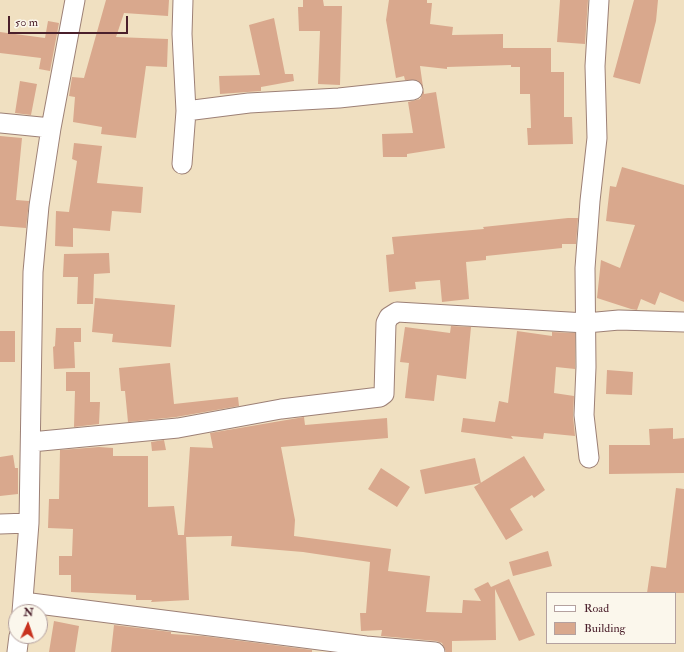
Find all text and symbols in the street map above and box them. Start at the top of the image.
scale bar [10,8,130,34]
text: 50 m [15,15,38,30]
legend [546,592,676,644]
text: Road [584,601,609,616]
north arrow [8,604,48,644]
text: N [23,606,34,619]
text: Building [584,621,625,636]

